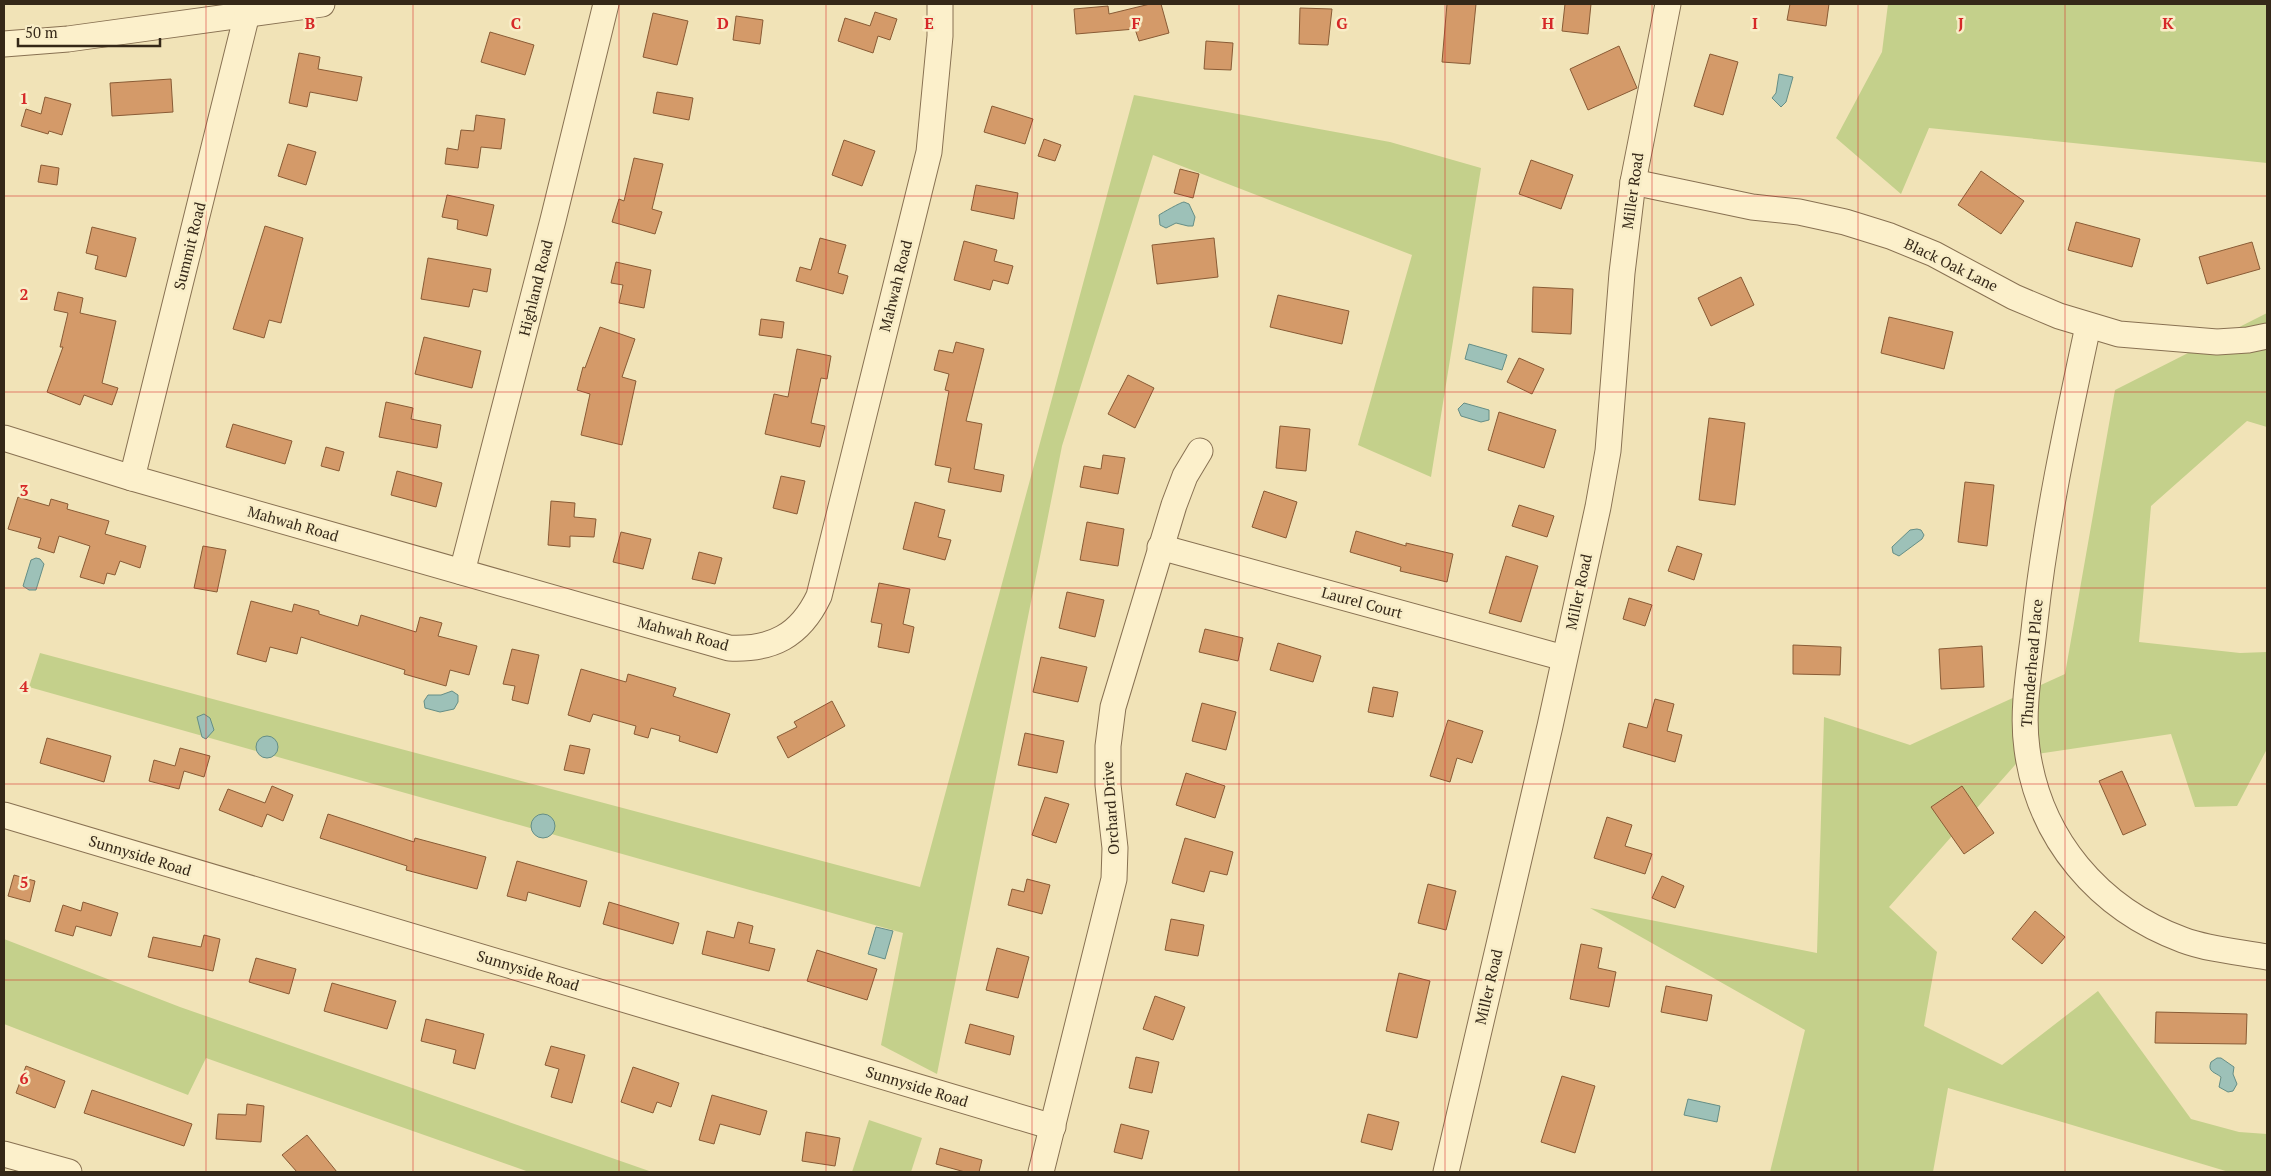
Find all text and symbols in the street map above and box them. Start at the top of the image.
text: B [305,12,315,34]
text: C [511,12,521,34]
text: D [717,12,729,34]
text: E [924,12,934,34]
text: F [1131,12,1141,34]
text: G [1336,12,1348,34]
text: H [1542,12,1554,34]
text: I [1752,12,1758,34]
text: J [1958,12,1964,34]
text: K [2162,12,2174,34]
scale bar [18,15,160,47]
text: 50 m [25,22,58,42]
text: 1 [19,87,29,109]
street label: Miller Road [1617,151,1647,230]
street label: Summit Road [168,200,210,292]
street label: Black Oak Lane [1901,233,2002,295]
street label: Highland Road [513,238,557,338]
street label: Mahwah Road [874,238,916,334]
text: 2 [19,283,29,305]
text: 3 [19,479,29,501]
street label: Mahwah Road [245,500,341,546]
street label: Miller Road [1560,552,1596,632]
street label: Laurel Court [1319,582,1406,623]
street label: Thunderhead Place [2015,598,2047,728]
street label: Mahwah Road [635,611,731,655]
text: 4 [19,675,29,697]
street label: Orchard Drive [1097,761,1123,856]
street label: Sunnyside Road [87,830,194,880]
text: 5 [19,871,29,893]
street label: Sunnyside Road [475,945,582,995]
street label: Miller Road [1470,947,1506,1027]
street label: Sunnyside Road [864,1061,971,1111]
text: 6 [19,1067,29,1089]

